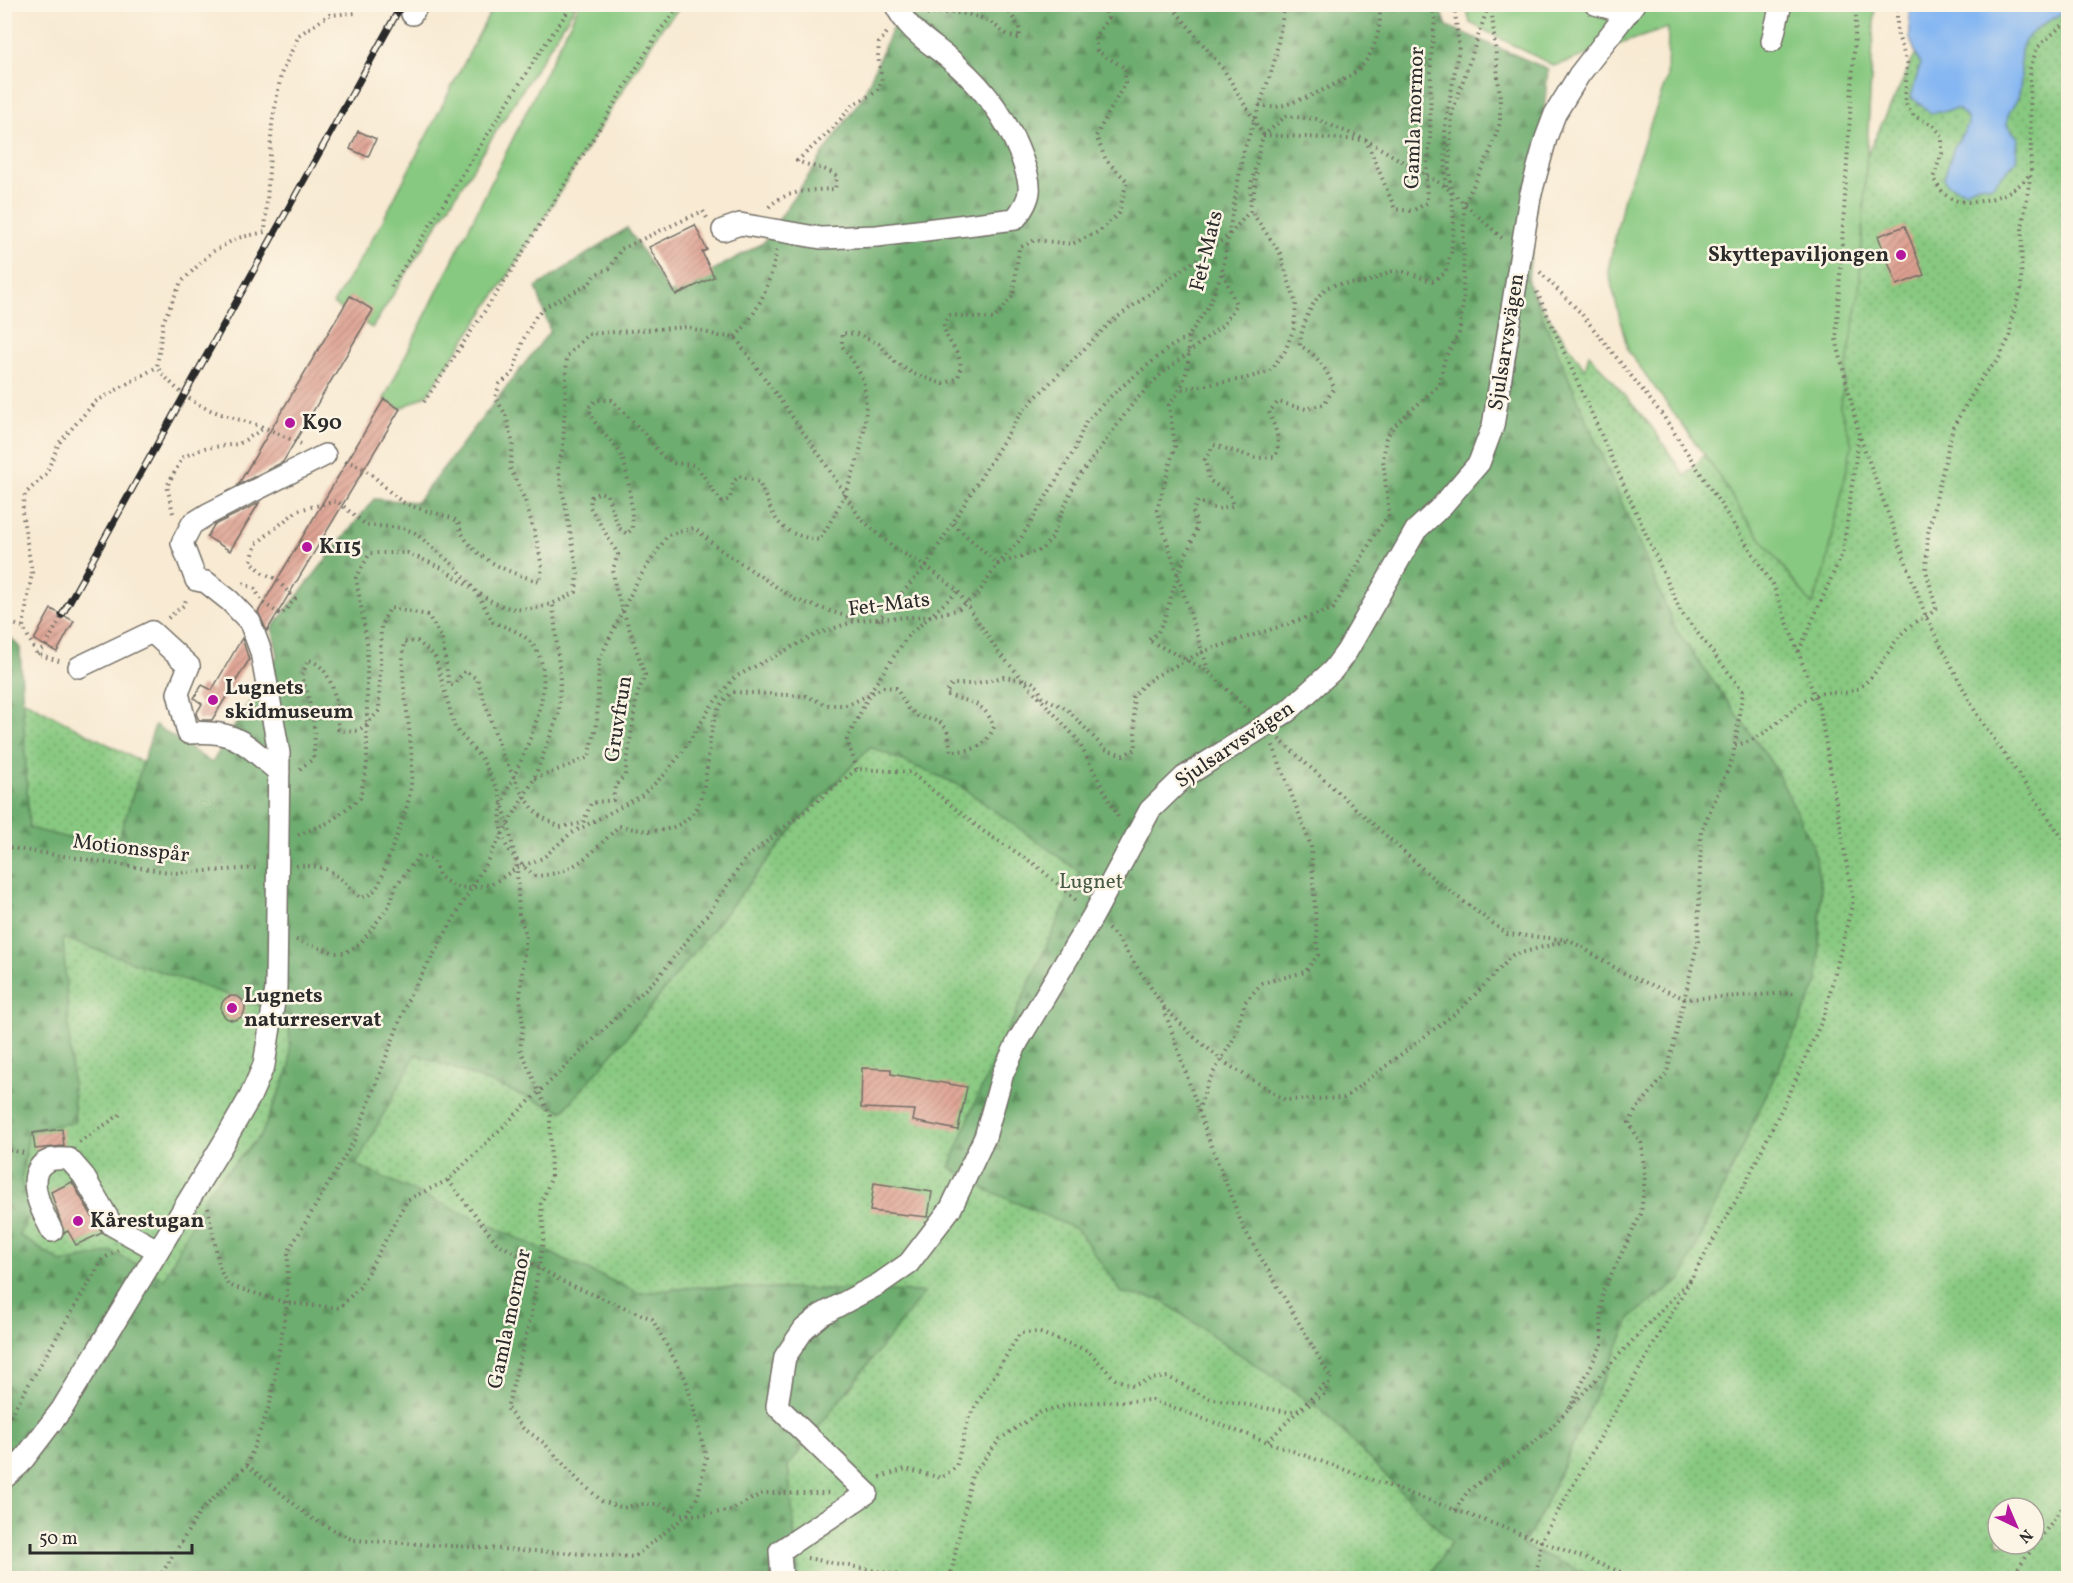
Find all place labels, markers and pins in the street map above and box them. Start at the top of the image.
place label: Skyttepaviljongen [1708,241,1889,270]
marker: Skyttepaviljongen [1894,248,1908,262]
place label: K90 [302,409,342,438]
marker: K90 [283,416,297,430]
place label: K115 [319,533,361,562]
marker: K115 [300,540,314,554]
place label: Lugnets skidmuseum [225,674,354,727]
marker: Lugnets skidmuseum [206,693,220,707]
place label: Lugnets naturreservat [244,982,382,1035]
marker: Lugnets naturreservat [225,1001,239,1015]
place label: Kårestugan [90,1207,205,1236]
marker: Kårestugan [71,1214,85,1228]

